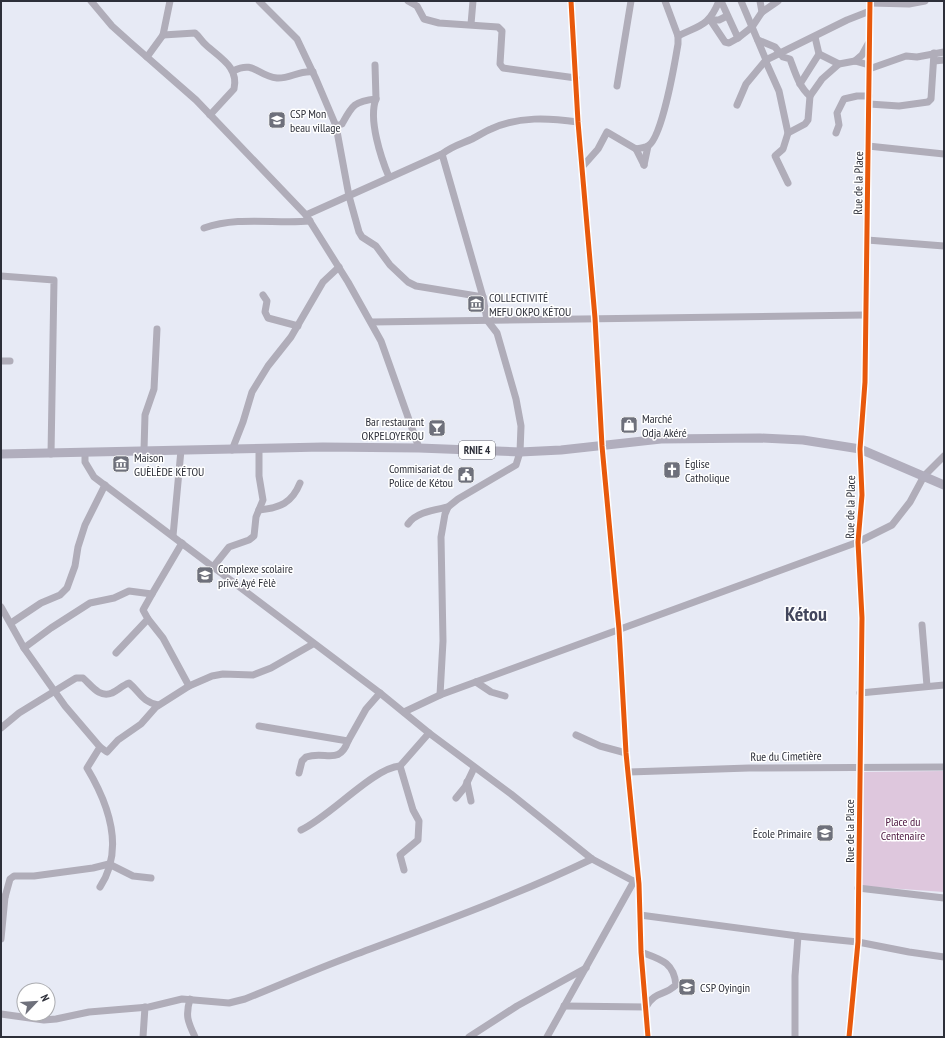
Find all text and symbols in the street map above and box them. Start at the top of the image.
place label: CSP Mon beau village [290,106,340,135]
school or university icon: CSP Mon beau village [267,110,287,130]
street label: Rue de la Place [850,151,866,215]
place label: COLLECTIVITÉ MEFU OKPO KÉTOU [489,290,571,319]
museum icon: COLLECTIVITÉ MEFU OKPO KÉTOU [466,294,486,314]
place label: Marché Odja Akéré [642,411,687,440]
place label: Bar restaurant OKPELOYEROU [362,414,425,443]
shop icon: Marché Odja Akéré [619,415,639,435]
bar icon: Bar restaurant OKPELOYEROU [427,418,447,438]
road number: RNIE 4 [459,441,495,459]
place label: Maison GUÈLÈDE KÉTOU [134,450,204,479]
museum icon: Maison GUÈLÈDE KÉTOU [111,454,131,474]
place label: Église Catholique [685,456,730,485]
church icon: Église Catholique [662,460,682,480]
place label: Commisariat de Police de Kétou [389,461,453,490]
public building icon: Commisariat de Police de Kétou [456,465,476,485]
street label: Rue de la Place [842,475,858,539]
place label: Complexe scolaire privé Ayé Fèlè [218,561,293,590]
school or university icon: Complexe scolaire privé Ayé Fèlè [195,565,215,585]
district label: Kétou [785,601,827,627]
street label: Rue du Cimetière [750,748,822,764]
street label: Rue de la Place [842,799,857,863]
park label: Place du Centenaire [881,814,925,843]
school or university icon: École Primaire [815,823,835,843]
place label: École Primaire [753,826,812,841]
school or university icon: CSP Oyingin [677,977,697,997]
place label: CSP Oyingin [700,980,750,995]
north arrow [16,982,56,1022]
text: N [37,992,53,1003]

